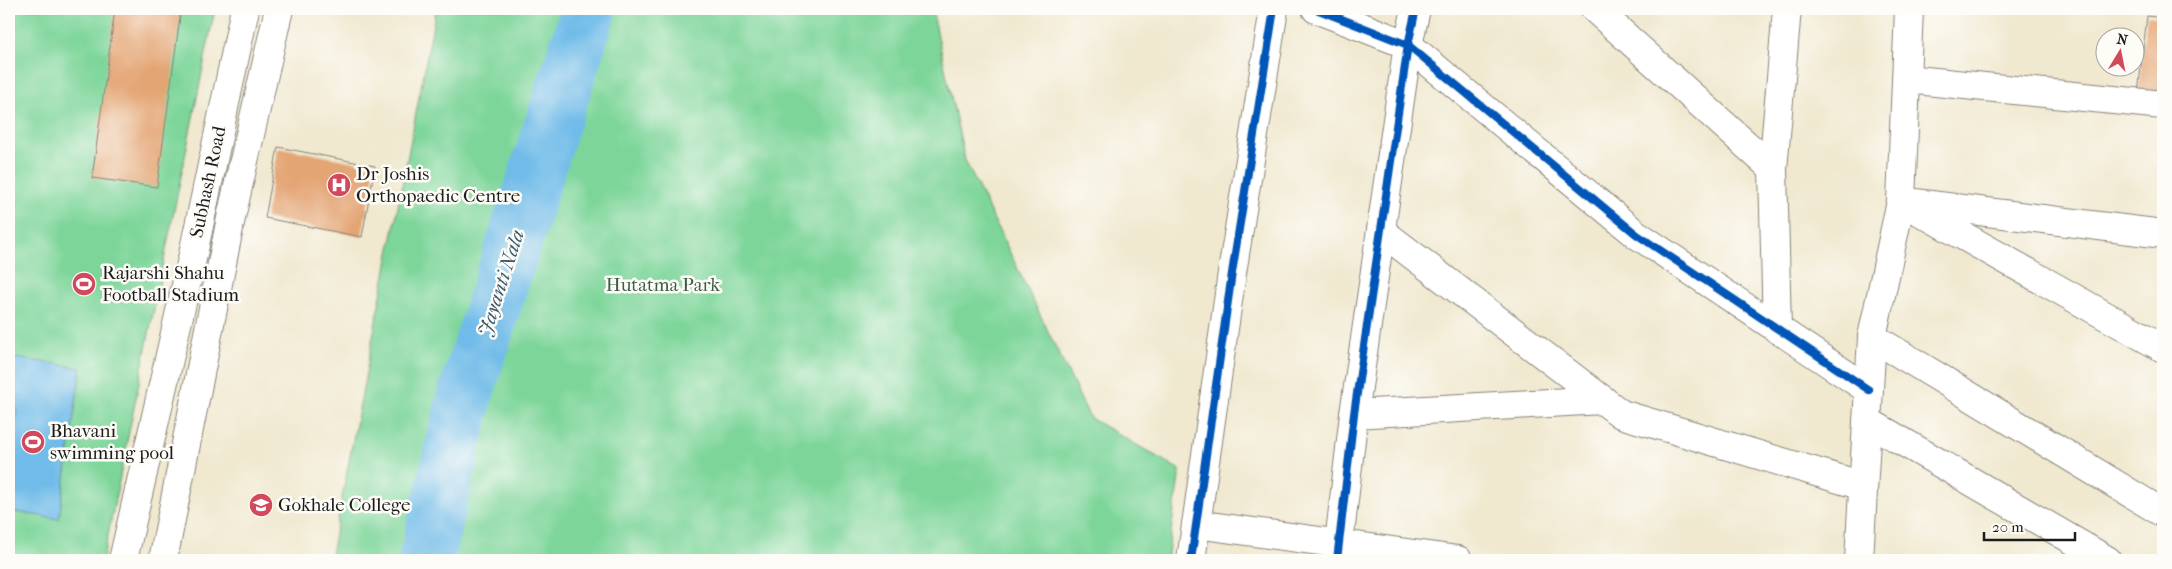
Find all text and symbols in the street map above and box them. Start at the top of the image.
north arrow [2094,28,2144,78]
text: N [2115,30,2129,49]
street label: Subhash Road [185,124,231,240]
place label: Dr Joshis Orthopaedic Centre [356,163,520,207]
hospital icon: Dr Joshis Orthopaedic Centre [326,172,352,198]
water label: Jayanti Nala [473,227,529,339]
place label: Rajarshi Shahu Football Stadium [102,262,239,306]
sports icon: Rajarshi Shahu Football Stadium [71,271,97,297]
park label: Hutatma Park [606,274,720,296]
place label: Bhavani swimming pool [50,420,174,464]
sports icon: Bhavani swimming pool [20,429,46,455]
school or university icon: Gokhale College [248,492,274,518]
place label: Gokhale College [278,494,410,516]
scale bar [1984,509,2076,541]
text: 20 m [1992,518,2024,536]

